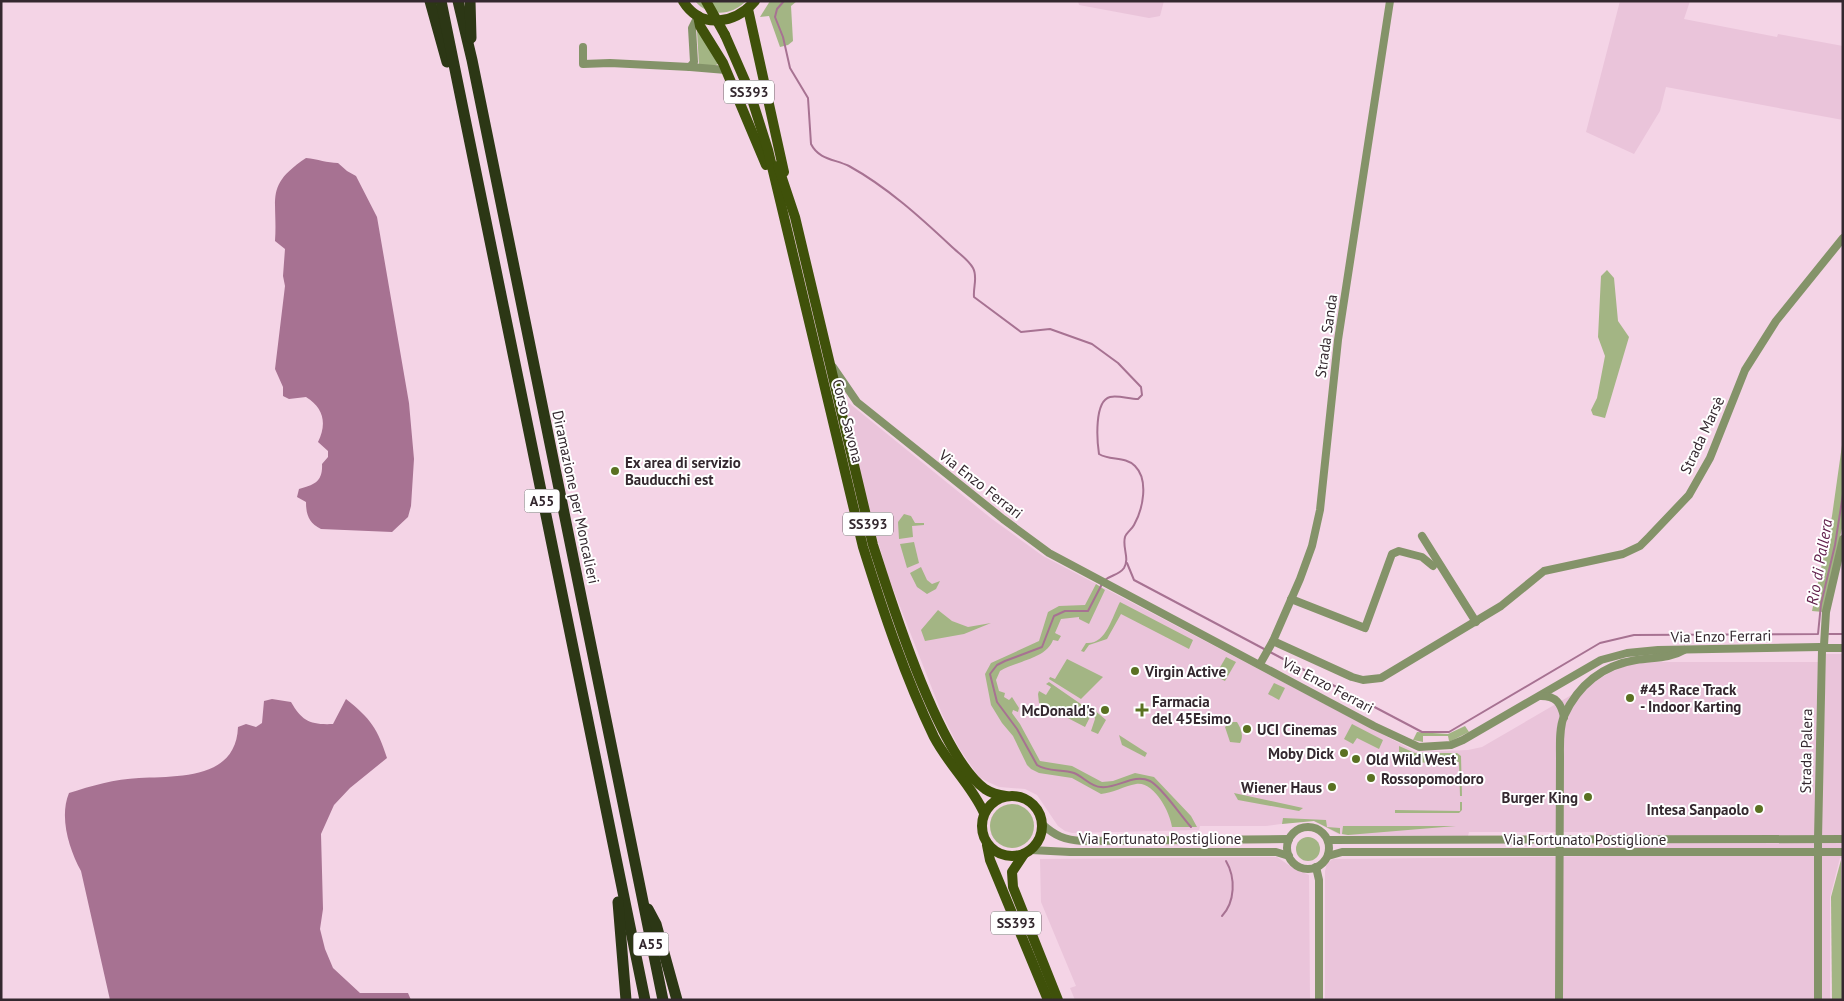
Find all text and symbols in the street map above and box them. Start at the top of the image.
road number: SS393 [724,80,774,104]
street label: Strada Sanda [1311,293,1341,379]
street label: Corso Savona [828,377,868,465]
street label: Strada Marsè [1676,393,1728,477]
street label: Diramazione per Moncalieri [548,409,604,585]
street label: Via Enzo Ferrari [935,445,1027,523]
place label: Ex area di servizio Bauducchi est [625,453,741,489]
marker: Ex area di servizio Bauducchi est [609,465,621,477]
road number: A55 [524,490,560,512]
road number: SS393 [843,512,893,536]
water label: Rio di Pallera [1802,517,1836,607]
street label: Via Enzo Ferrari [1669,626,1772,646]
street label: Via Enzo Ferrari [1278,652,1377,717]
place label: Virgin Active [1144,662,1226,681]
marker: Virgin Active [1129,665,1141,677]
place label: #45 Race Track - Indoor Karting [1640,680,1741,716]
place label: Farmacia del 45Esimo [1152,692,1231,728]
marker: #45 Race Track - Indoor Karting [1624,692,1636,704]
place label: McDonald's [1022,701,1095,720]
marker: McDonald's [1099,704,1111,716]
marker: Farmacia del 45Esimo [1136,704,1148,716]
street label: Strada Palera [1796,708,1816,794]
place label: UCI Cinemas [1257,720,1337,739]
marker: UCI Cinemas [1241,723,1253,735]
place label: Moby Dick [1268,744,1335,763]
marker: Moby Dick [1338,747,1350,759]
place label: Old Wild West [1366,750,1457,769]
marker: Old Wild West [1350,753,1362,765]
place label: Rossopomodoro [1381,769,1484,788]
marker: Rossopomodoro [1365,772,1377,784]
place label: Wiener Haus [1241,778,1322,797]
marker: Wiener Haus [1326,781,1338,793]
place label: Burger King [1502,788,1578,807]
marker: Burger King [1582,791,1594,803]
place label: Intesa Sanpaolo [1647,800,1749,819]
marker: Intesa Sanpaolo [1753,803,1765,815]
street label: Via Fortunato Postiglione [1078,829,1241,848]
street label: Via Fortunato Postiglione [1503,830,1666,849]
road number: SS393 [991,911,1041,934]
road number: A55 [634,932,668,956]

